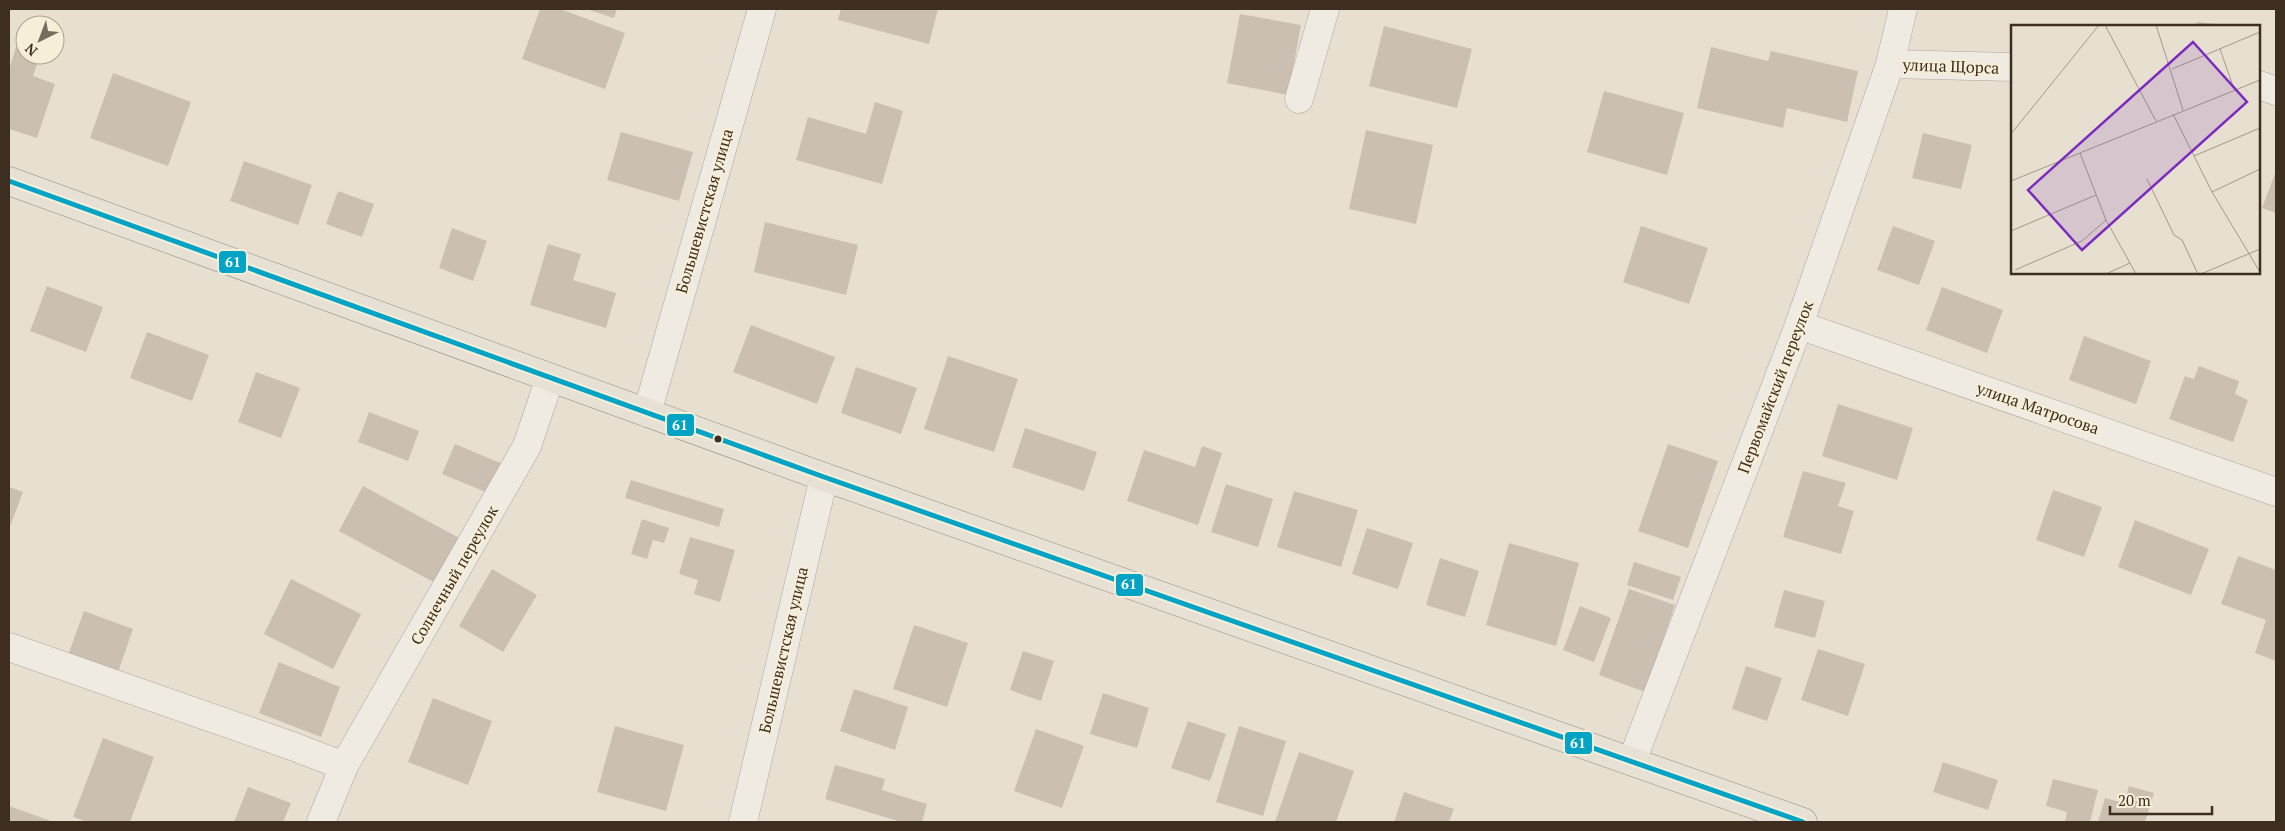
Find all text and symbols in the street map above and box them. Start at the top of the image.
north arrow [15,15,65,65]
inset map [2011,25,2260,274]
text: N [20,39,41,61]
street label: улица Щорса [1901,53,2000,79]
street label: Большевистская улица [670,126,738,296]
line badge: 61 [218,250,247,274]
text: 61 [225,252,241,271]
street label: Первомайский переулок [1732,297,1818,477]
street label: улица Матросова [1973,376,2102,439]
line badge: 61 [666,413,695,437]
text: 61 [672,415,688,434]
unlabelled marker [713,434,723,444]
street label: Солнечный переулок [405,501,503,649]
street label: Большевистская улица [753,565,813,735]
line badge: 61 [1115,573,1144,597]
text: 61 [1121,574,1137,593]
line badge: 61 [1564,731,1593,755]
text: 61 [1570,733,1586,752]
scale bar [2110,784,2212,816]
text: 20 m [2118,790,2151,810]

